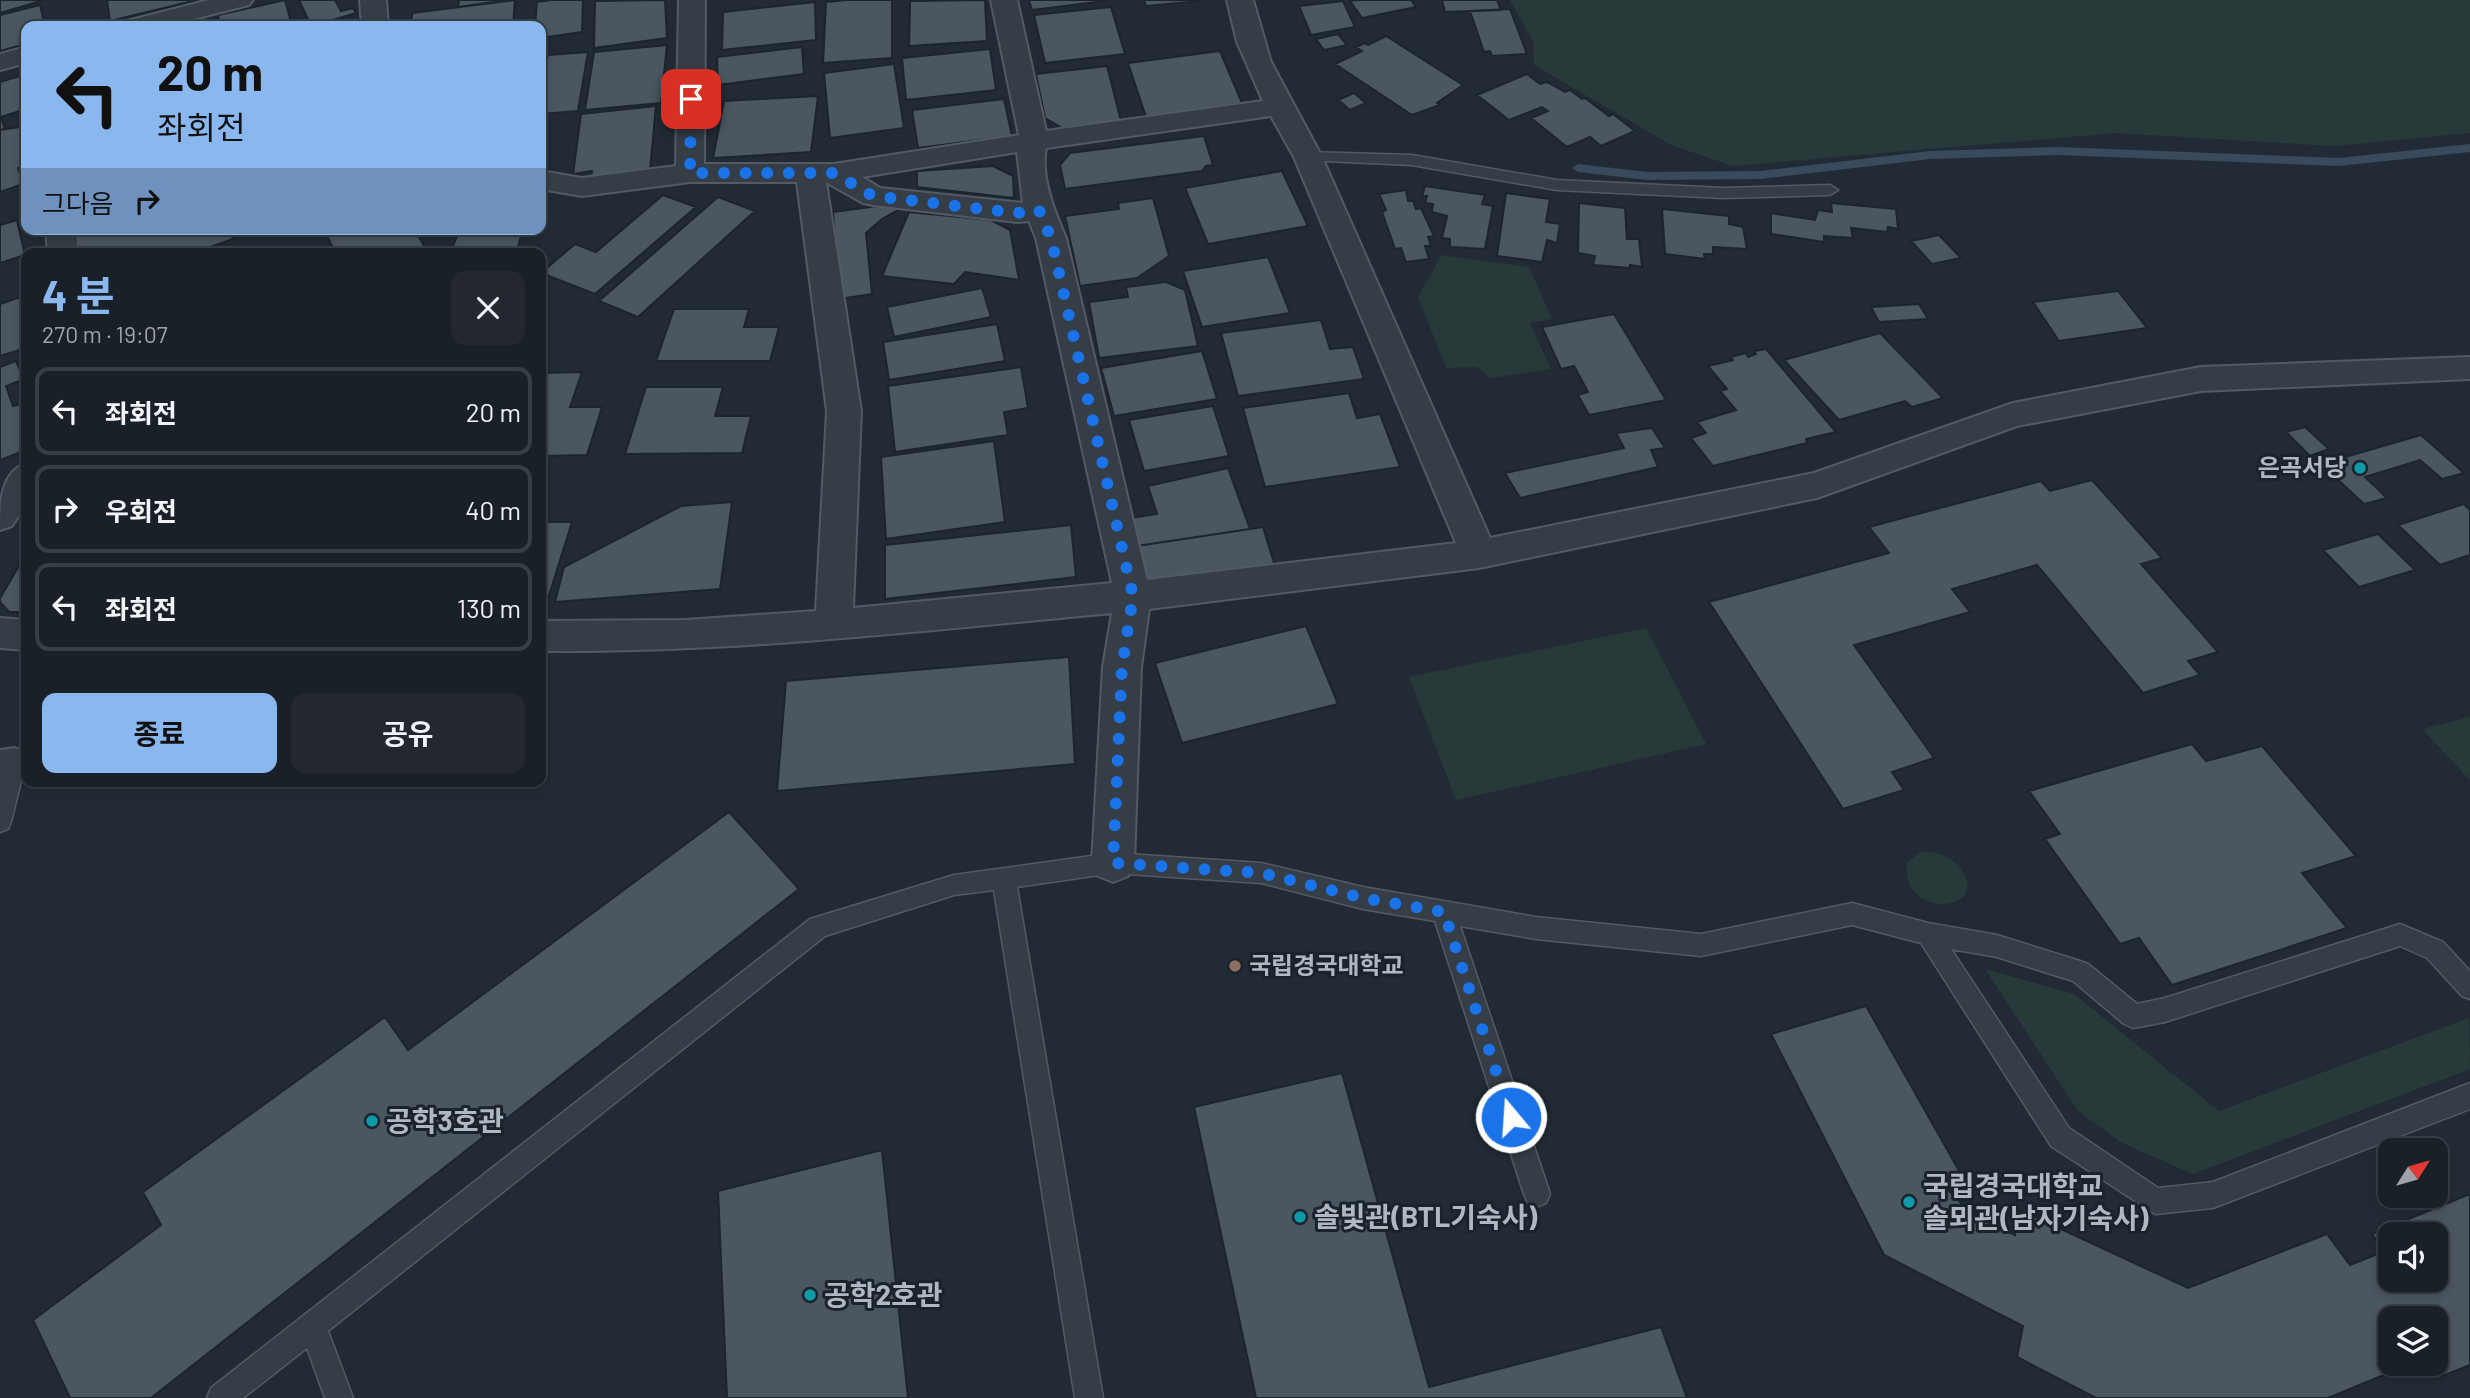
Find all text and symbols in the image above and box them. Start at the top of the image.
text: 20 m [157,42,263,101]
icon: left [42,49,133,140]
pin [661,69,721,129]
icon: arrive [672,80,710,118]
text: 좌회전 [157,107,245,145]
icon: right [128,182,166,220]
text: 그다음 [42,187,114,218]
text: 4 분 [42,269,114,319]
button: close [451,271,525,345]
text: 270 m · 19:07 [42,320,168,348]
icon: left [46,392,84,430]
text: 20 m [466,396,521,427]
text: 좌회전 [105,397,177,428]
place label: 은곡서당 [2258,452,2346,481]
marker: 은곡서당 [2352,460,2368,476]
icon: right [46,490,84,528]
text: 40 m [465,494,521,525]
text: 우회전 [105,495,177,526]
icon: left [46,588,84,626]
text: 130 m [457,592,521,623]
text: 좌회전 [105,593,177,624]
button: 종료 [42,693,277,773]
button: 공유 [291,693,525,773]
place label: 국립경국대학교 [1249,950,1404,979]
marker: 국립경국대학교 [1227,958,1243,974]
position arrow [1474,1080,1548,1154]
place label: 공학3호관 [386,1103,504,1137]
marker: 공학3호관 [364,1113,380,1129]
north arrow [2378,1138,2448,1208]
map controls [2378,1138,2448,1376]
place label: 국립경국대학교 솔뫼관(남자기숙사) [1923,1168,2149,1234]
marker: 국립경국대학교 솔뫼관(남자기숙사) [1901,1194,1917,1210]
place label: 솔빛관(BTL기숙사) [1314,1199,1537,1233]
marker: 솔빛관(BTL기숙사) [1292,1209,1308,1225]
button: sound [2378,1222,2448,1292]
place label: 공학2호관 [824,1277,943,1311]
marker: 공학2호관 [802,1287,818,1303]
button: layers [2378,1306,2448,1376]

